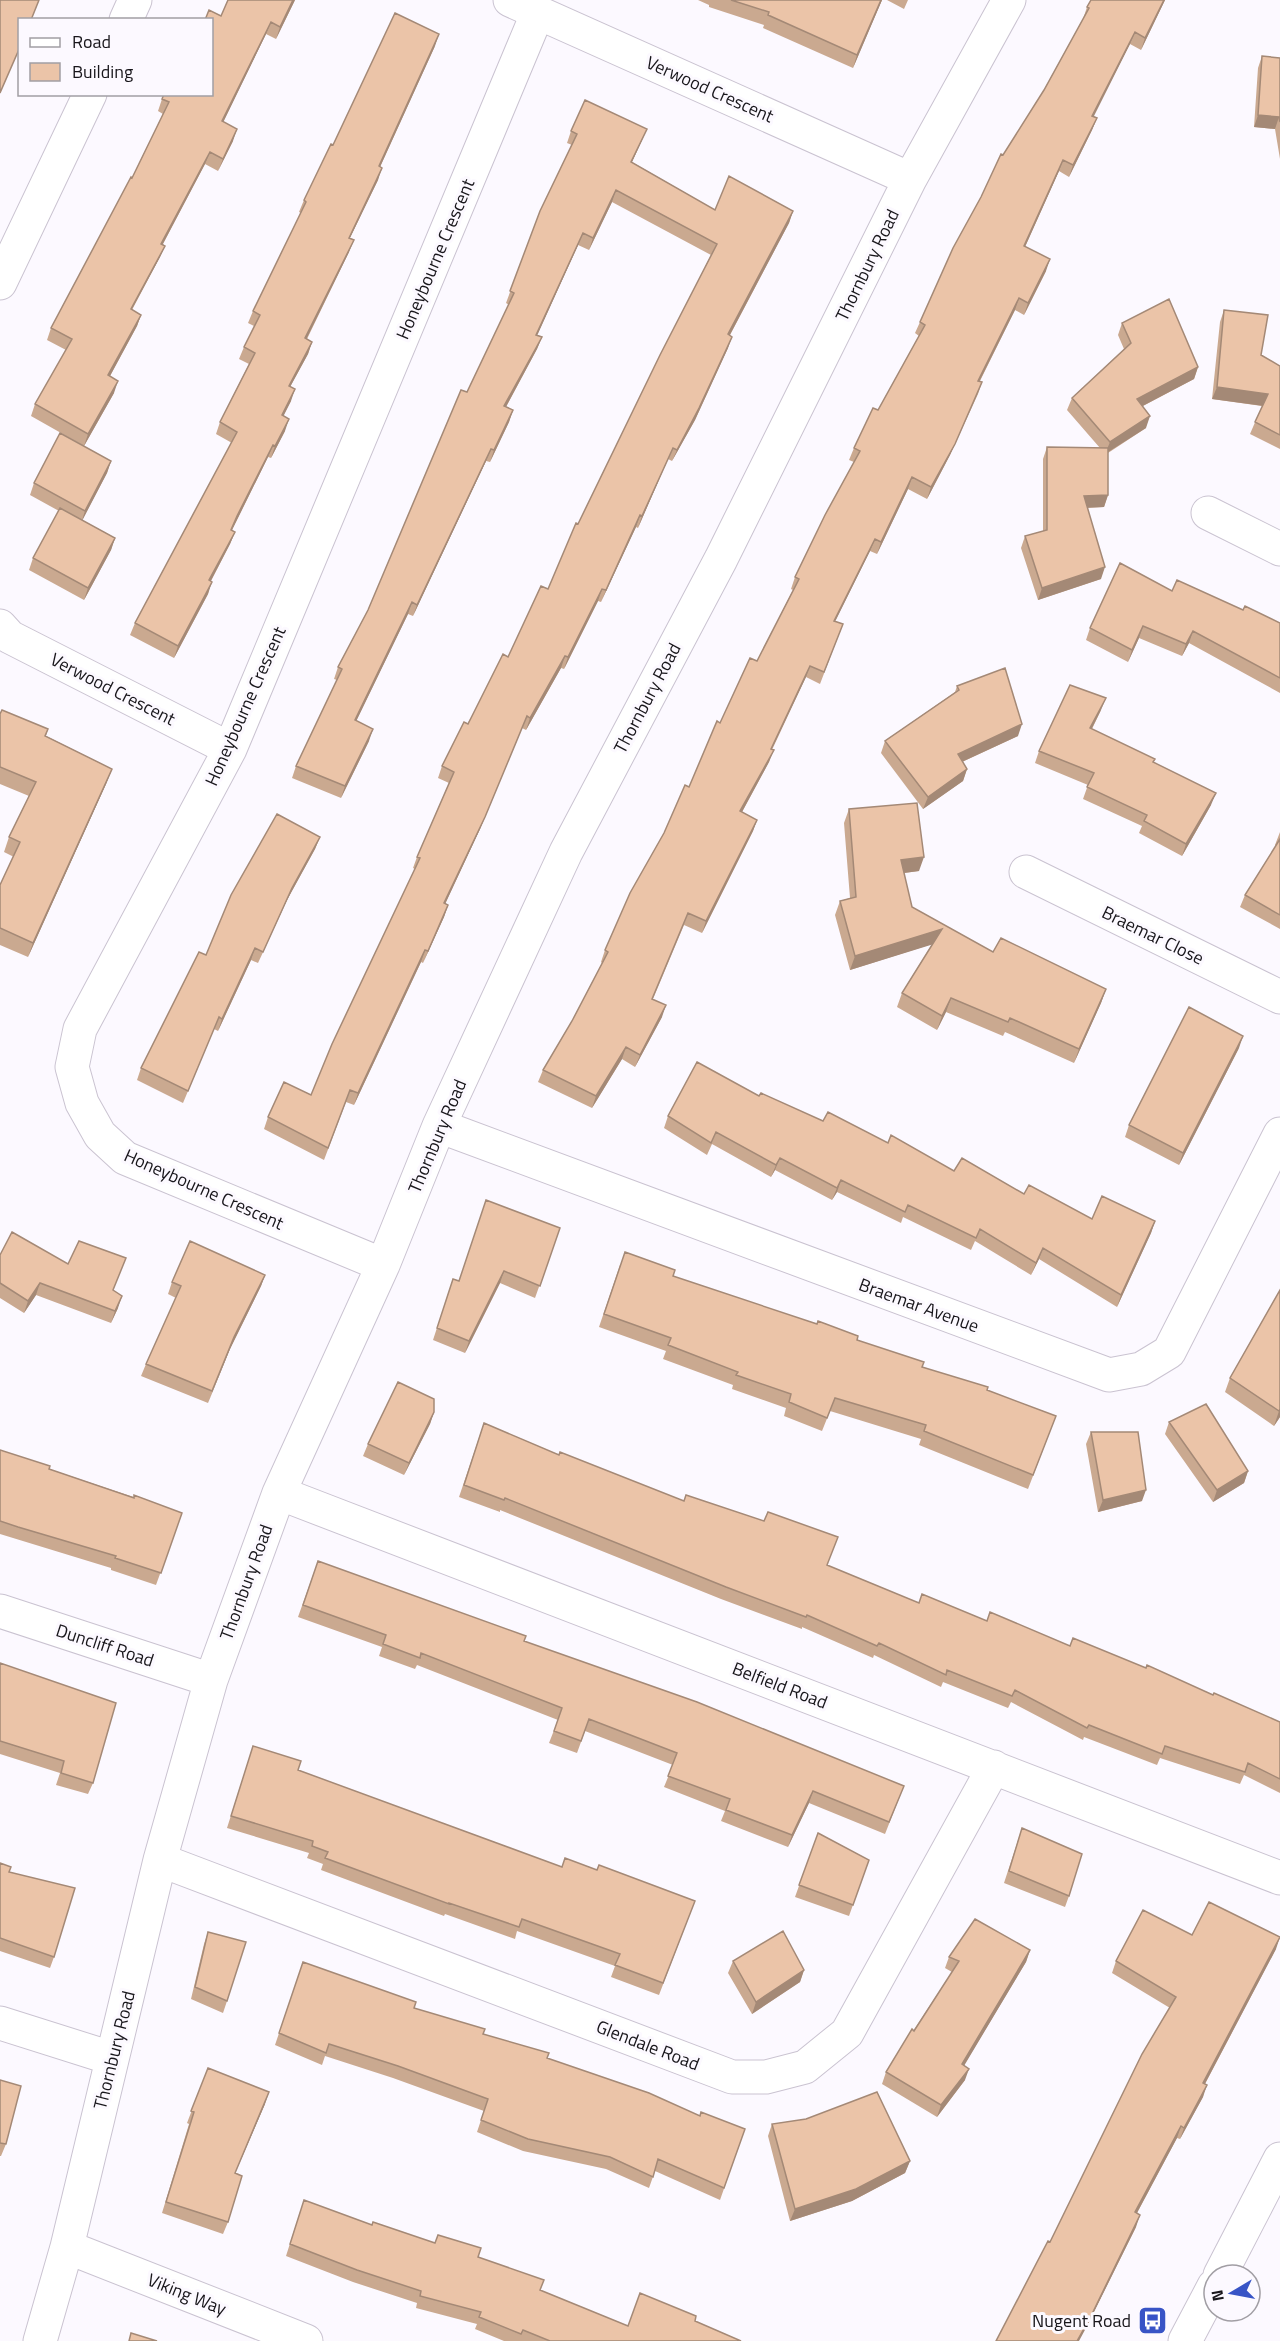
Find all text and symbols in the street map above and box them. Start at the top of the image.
legend [18,18,213,96]
text: Road [72,28,111,55]
street label: Verwood Crescent [642,49,779,130]
text: Building [72,58,133,85]
street label: Honeybourne Crescent [389,174,481,344]
street label: Thornbury Road [828,205,906,325]
street label: Honeybourne Crescent [198,621,293,790]
street label: Thornbury Road [607,638,687,758]
street label: Verwood Crescent [46,646,181,733]
street label: Braemar Close [1097,899,1209,971]
street label: Thornbury Road [401,1075,473,1197]
street label: Honeybourne Crescent [120,1142,289,1237]
street label: Braemar Avenue [855,1271,983,1339]
street label: Thornbury Road [213,1520,279,1644]
street label: Duncliff Road [52,1616,158,1674]
street label: Belfield Road [729,1654,831,1716]
street label: Thornbury Road [86,1988,142,2112]
street label: Glendale Road [592,2013,704,2077]
north arrow [1202,2263,1262,2323]
street label: Viking Way [143,2266,231,2322]
text: N [1204,2288,1230,2303]
bus stop icon: Nugent Road [1136,2304,1168,2336]
place label: Nugent Road [1032,2307,1131,2334]

